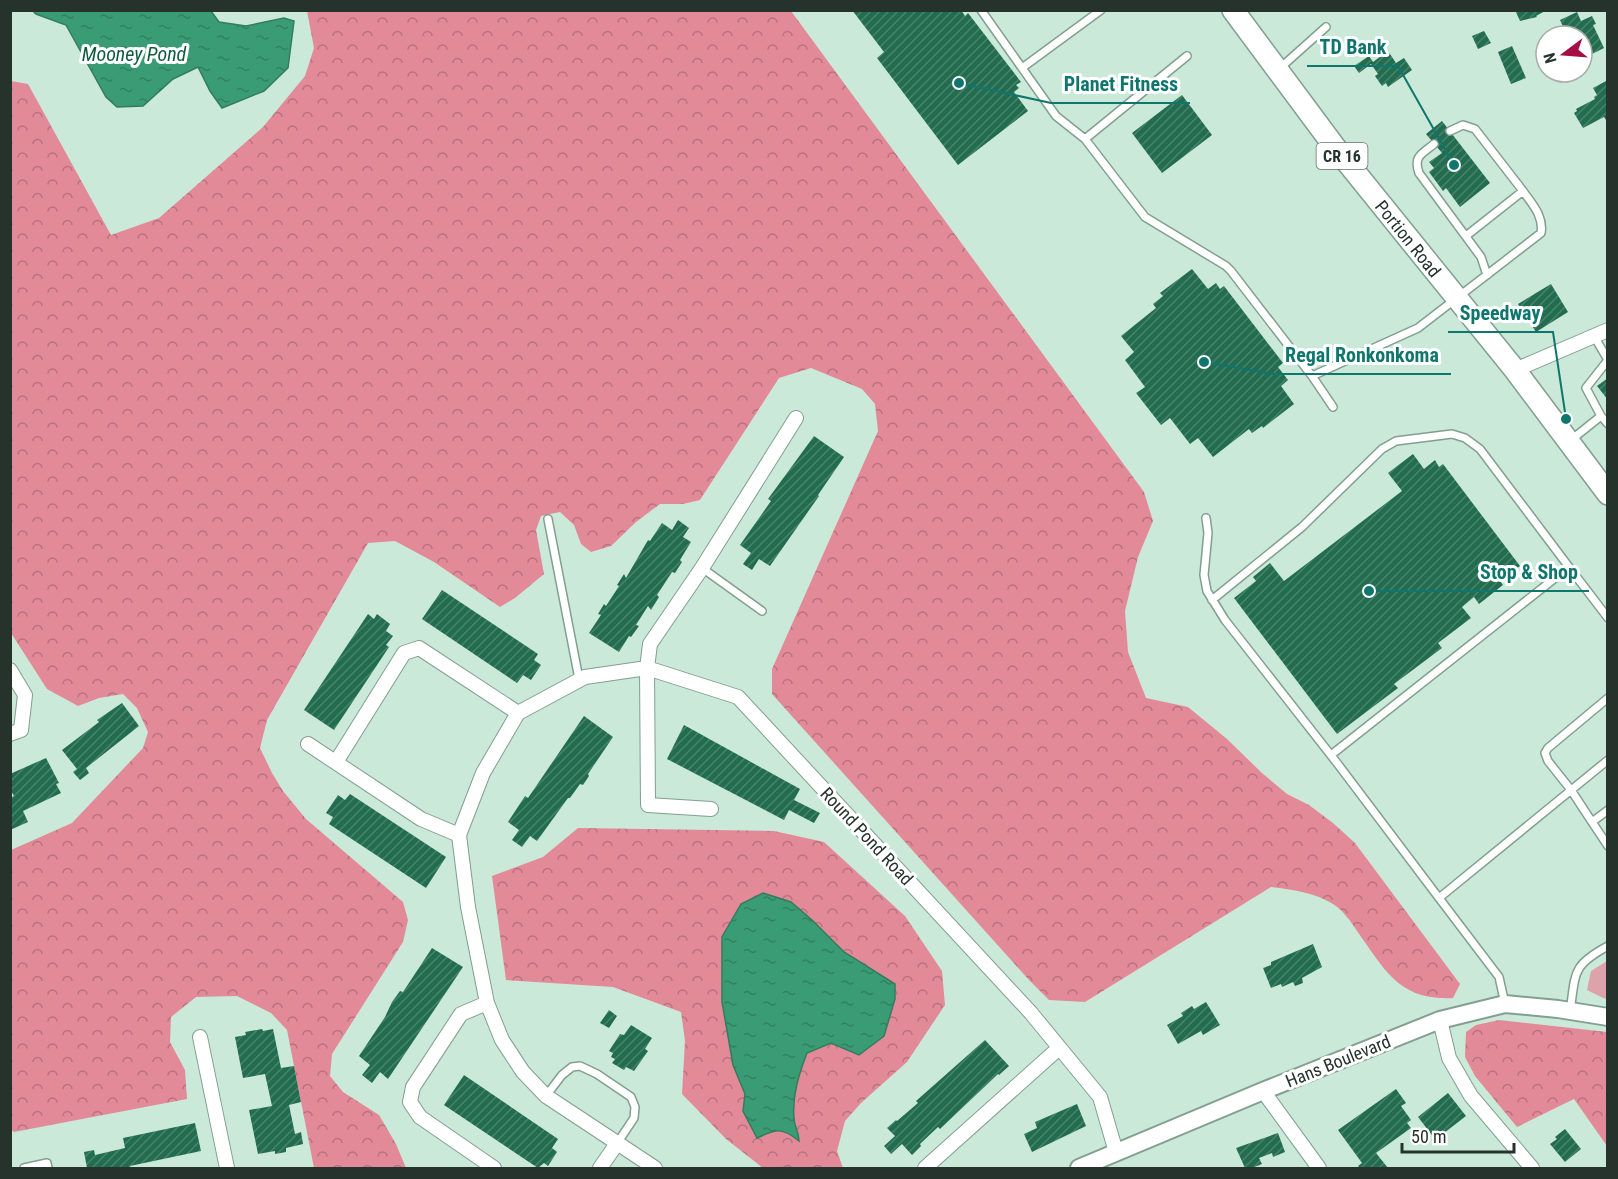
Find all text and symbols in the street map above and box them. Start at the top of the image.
north arrow [1534,24,1594,84]
callout: TD Bank [1307,28,1398,66]
text: TD Bank [1320,35,1387,59]
water label: Mooney Pond [82,42,187,66]
text: N [1540,51,1561,65]
callout: Planet Fitness [1051,65,1190,103]
text: Planet Fitness [1064,72,1178,96]
road number: CR 16 [1316,143,1368,169]
street label: Portion Road [1371,196,1446,281]
callout: Speedway [1448,294,1553,332]
text: Speedway [1460,301,1540,325]
callout: Regal Ronkonkoma [1273,336,1451,374]
text: Regal Ronkonkoma [1285,343,1439,367]
callout: Stop & Shop [1468,553,1589,591]
text: Stop & Shop [1480,560,1578,584]
street label: Round Pond Road [816,783,918,889]
street label: Hans Boulevard [1282,1030,1394,1092]
scale bar [1402,1116,1514,1154]
text: 50 m [1411,1126,1446,1147]

